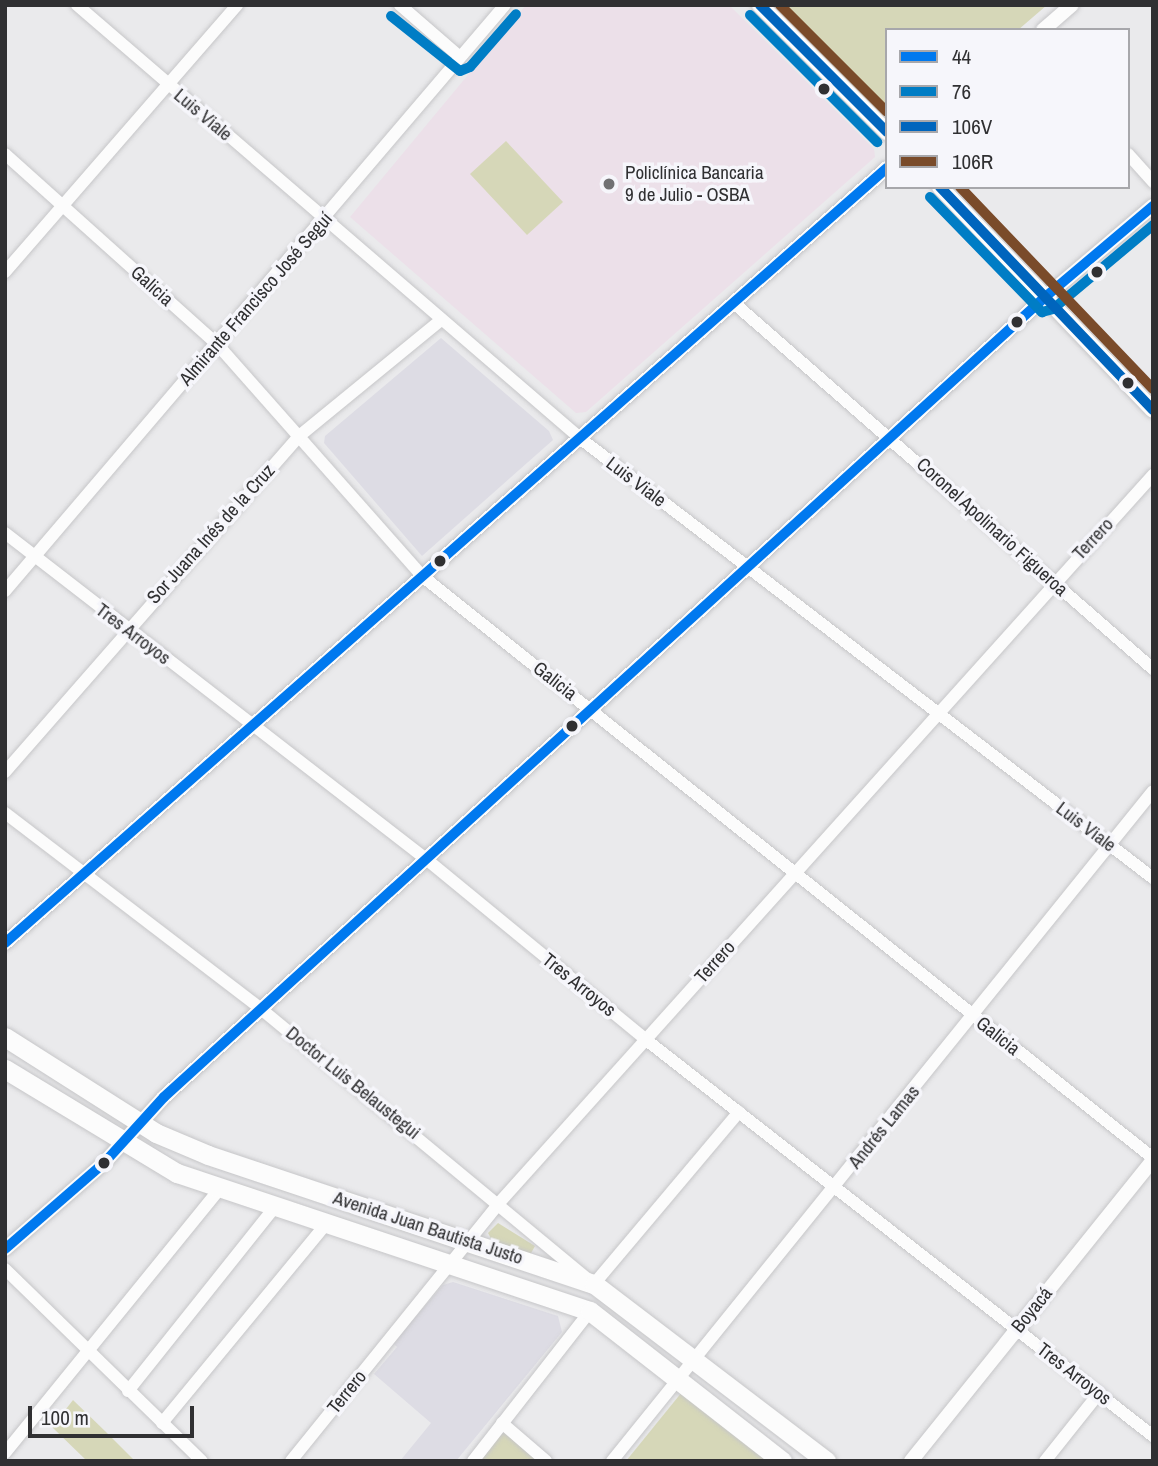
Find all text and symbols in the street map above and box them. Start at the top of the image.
legend [885,28,1130,189]
text: 44 [952,42,971,71]
text: 76 [952,77,971,106]
unlabelled marker [817,82,831,96]
street label: Luis Viale [169,84,237,146]
text: 106V [952,112,992,141]
text: 106R [952,147,993,176]
place label: Policlínica Bancaria 9 de Julio - OSBA [625,162,764,206]
marker: Policlínica Bancaria 9 de Julio - OSBA [599,174,619,194]
street label: Almirante Francisco José Seguí [175,208,337,390]
street label: Galicia [126,261,178,311]
unlabelled marker [1090,265,1104,279]
unlabelled marker [1010,315,1024,329]
unlabelled marker [1121,376,1135,390]
street label: Luis Viale [602,452,670,512]
street label: Coronel Apolinario Figueroa [911,453,1073,601]
street label: Sor Juana Inés de la Cruz [142,459,280,609]
street label: Terrero [1068,513,1118,565]
unlabelled marker [433,554,447,568]
street label: Tres Arroyos [91,598,175,670]
street label: Galicia [529,657,581,705]
unlabelled marker [565,719,579,733]
street label: Luis Viale [1052,797,1120,857]
street label: Terrero [690,936,740,988]
street label: Tres Arroyos [537,948,621,1022]
street label: Galicia [972,1012,1024,1060]
street label: Doctor Luis Belaustegui [281,1022,425,1144]
street label: Andrés Lamas [844,1081,924,1173]
unlabelled marker [97,1156,111,1170]
street label: Avenida Juan Bautista Justo [330,1187,526,1269]
street label: Boyacá [1007,1283,1057,1337]
street label: Tres Arroyos [1032,1338,1116,1410]
street label: Terrero [323,1366,371,1418]
scale bar [32,1392,198,1436]
text: 100 m [41,1403,89,1432]

